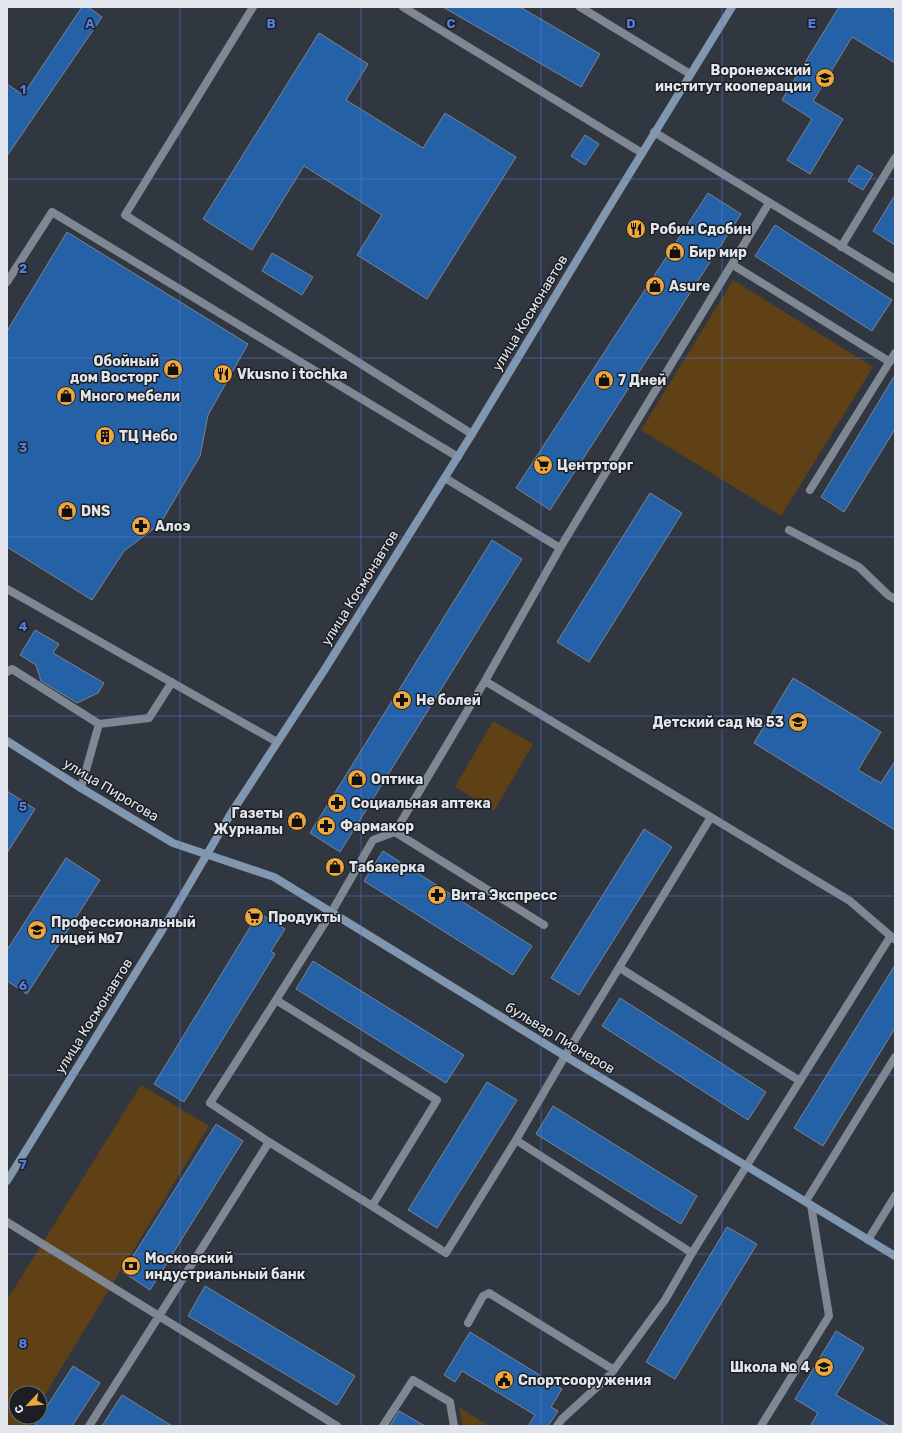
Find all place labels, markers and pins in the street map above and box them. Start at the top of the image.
place label: Воронежский институт кооперации [655,62,811,95]
school or university icon: Воронежский институт кооперации [814,67,836,89]
restaurant icon: Робин Сдобин [625,218,647,240]
place label: Робин Сдобин [650,221,752,238]
shop icon: Бир мир [664,241,686,263]
place label: Бир мир [689,244,747,261]
shop icon: Asure [644,275,666,297]
place label: Asure [669,278,710,295]
place label: Обойный дом Восторг [70,353,160,386]
shop icon: Обойный дом Восторг [162,358,184,380]
restaurant icon: Vkusno i tochka [212,363,234,385]
place label: Vkusno i tochka [237,366,348,383]
shop icon: 7 Дней [593,369,615,391]
place label: 7 Дней [618,372,666,389]
shop icon: Много мебели [55,385,77,407]
place label: Много мебели [80,388,180,405]
building icon: ТЦ Небо [94,425,116,447]
place label: ТЦ Небо [119,428,178,445]
supermarket icon: Центрторг [532,454,554,476]
place label: Центрторг [557,457,634,474]
shop icon: DNS [56,500,78,522]
place label: DNS [81,503,110,520]
pharmacy icon: Алоэ [130,515,152,537]
place label: Алоэ [155,518,191,535]
pharmacy icon: Не болей [391,689,413,711]
place label: Не болей [416,692,481,709]
school or university icon: Детский сад № 53 [787,711,809,733]
place label: Детский сад № 53 [652,714,784,731]
shop icon: Оптика [346,768,368,790]
place label: Оптика [371,771,423,788]
pharmacy icon: Социальная аптека [326,792,348,814]
place label: Социальная аптека [351,795,491,812]
place label: Газеты Журналы [213,805,283,838]
shop icon: Газеты Журналы [286,810,308,832]
pharmacy icon: Фармакор [315,815,337,837]
place label: Фармакор [340,818,414,835]
shop icon: Табакерка [324,856,346,878]
place label: Табакерка [349,859,425,876]
pharmacy icon: Вита Экспресс [426,884,448,906]
place label: Вита Экспресс [451,887,557,904]
supermarket icon: Продукты [243,906,265,928]
place label: Продукты [268,909,341,926]
place label: Профессиональный лицей №7 [51,914,196,947]
school or university icon: Профессиональный лицей №7 [26,919,48,941]
place label: Московский индустриальный банк [145,1250,306,1283]
bank icon: Московский индустриальный банк [120,1255,142,1277]
school or university icon: Школа № 4 [813,1356,835,1378]
place label: Школа № 4 [730,1359,810,1376]
public building icon: Спортсооружения [493,1369,515,1391]
place label: Спортсооружения [518,1372,651,1389]

